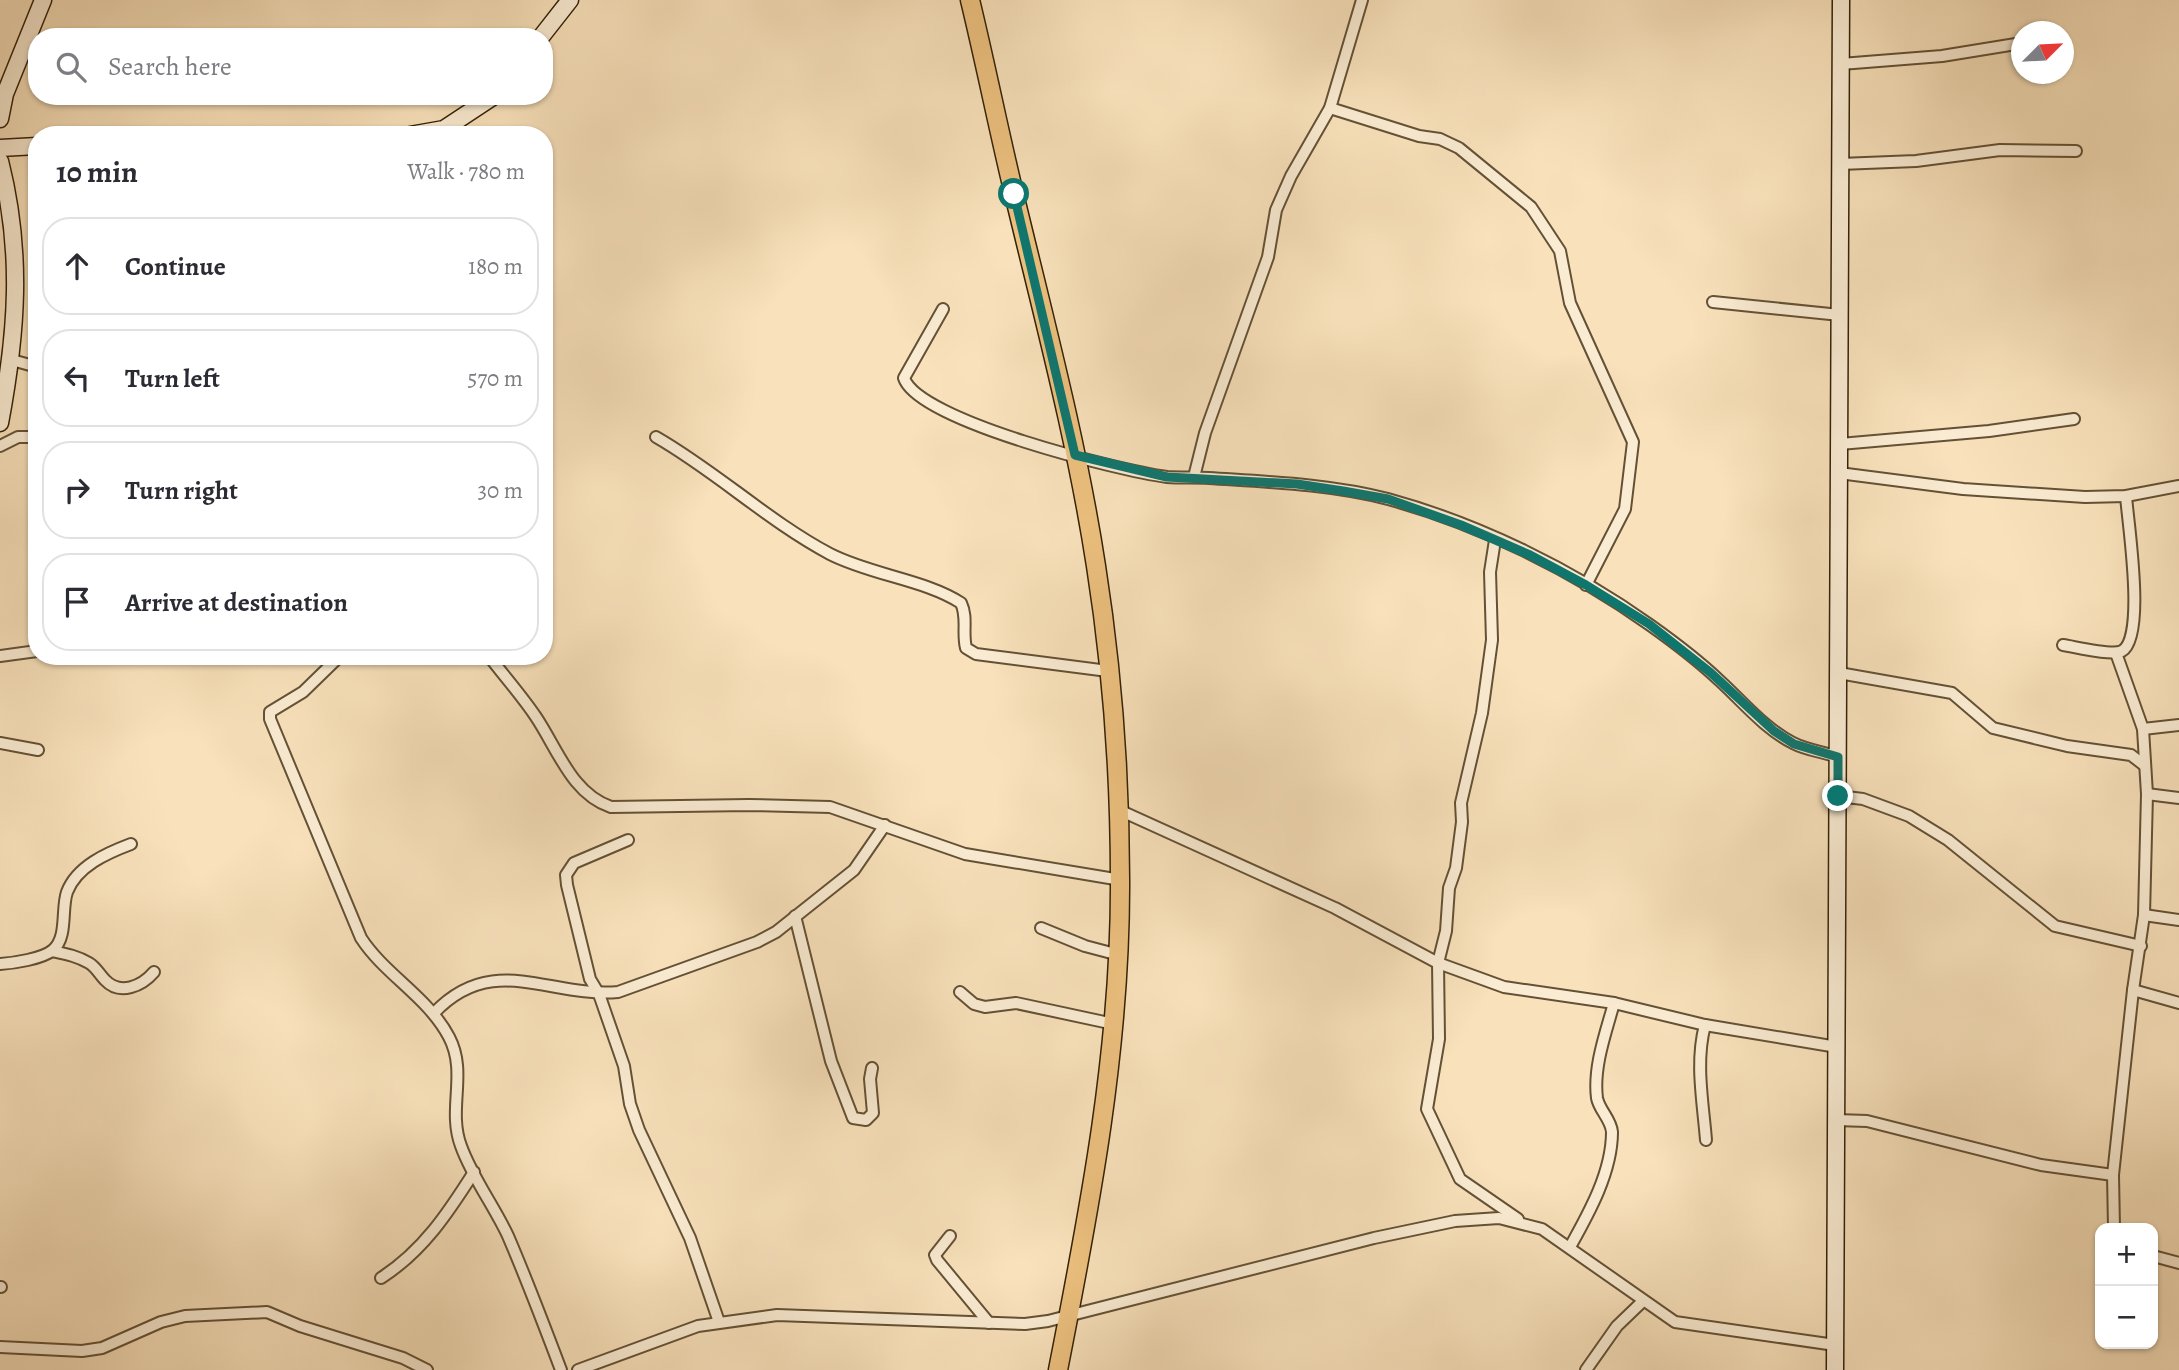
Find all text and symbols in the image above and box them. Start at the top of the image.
north arrow [2011,21,2074,84]
search box [28,28,553,105]
icon: search [52,48,90,86]
text: Search here [108,49,232,84]
text: 10 min [56,152,138,192]
text: Walk · 780 m [407,156,525,187]
route start [998,178,1029,209]
icon: ahead [58,247,96,285]
text: Continue [125,249,226,284]
text: 180 m [468,251,523,282]
icon: left [58,359,96,397]
text: Turn left [125,361,220,396]
text: 570 m [468,363,523,394]
icon: right [58,471,96,509]
text: Turn right [125,473,238,508]
text: 30 m [477,475,523,506]
icon: arrive [58,583,96,621]
text: Arrive at destination [125,585,348,620]
route end [1822,780,1853,811]
map controls [2095,1223,2158,1349]
button: + [2095,1223,2158,1286]
button: − [2095,1286,2158,1349]

